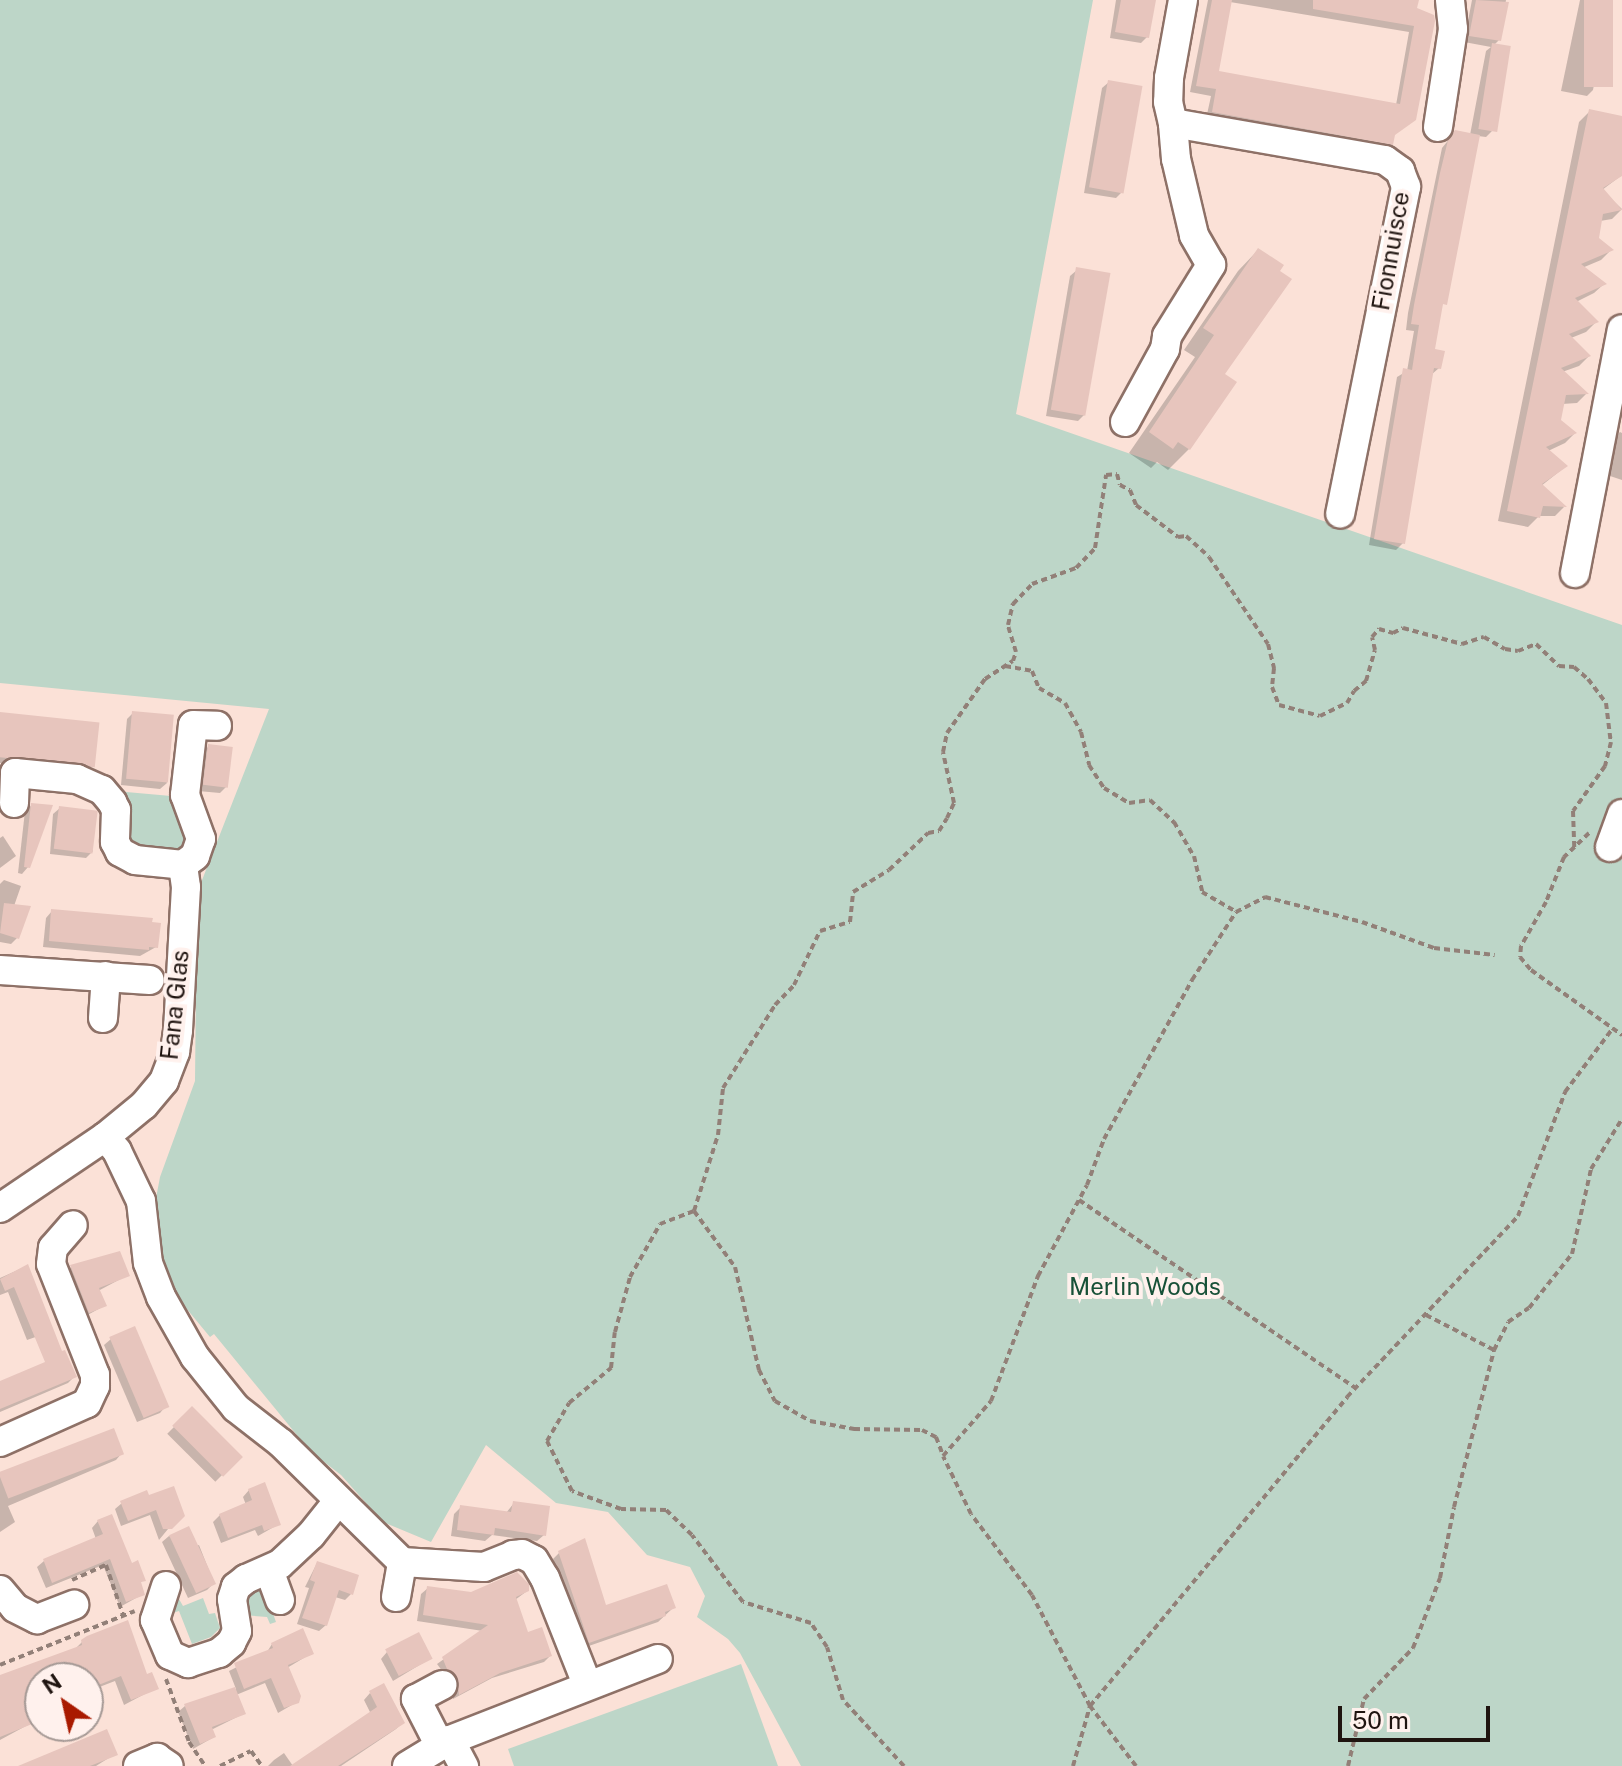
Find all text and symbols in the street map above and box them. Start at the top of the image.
street label: Fionnuisce [1366,189,1416,313]
street label: Fana Glas [155,949,195,1061]
park label: Merlin Woods [1069,1273,1221,1301]
north arrow [24,1662,104,1742]
text: N [37,1668,66,1699]
scale bar [1342,1690,1494,1740]
text: 50 m [1352,1706,1409,1734]

